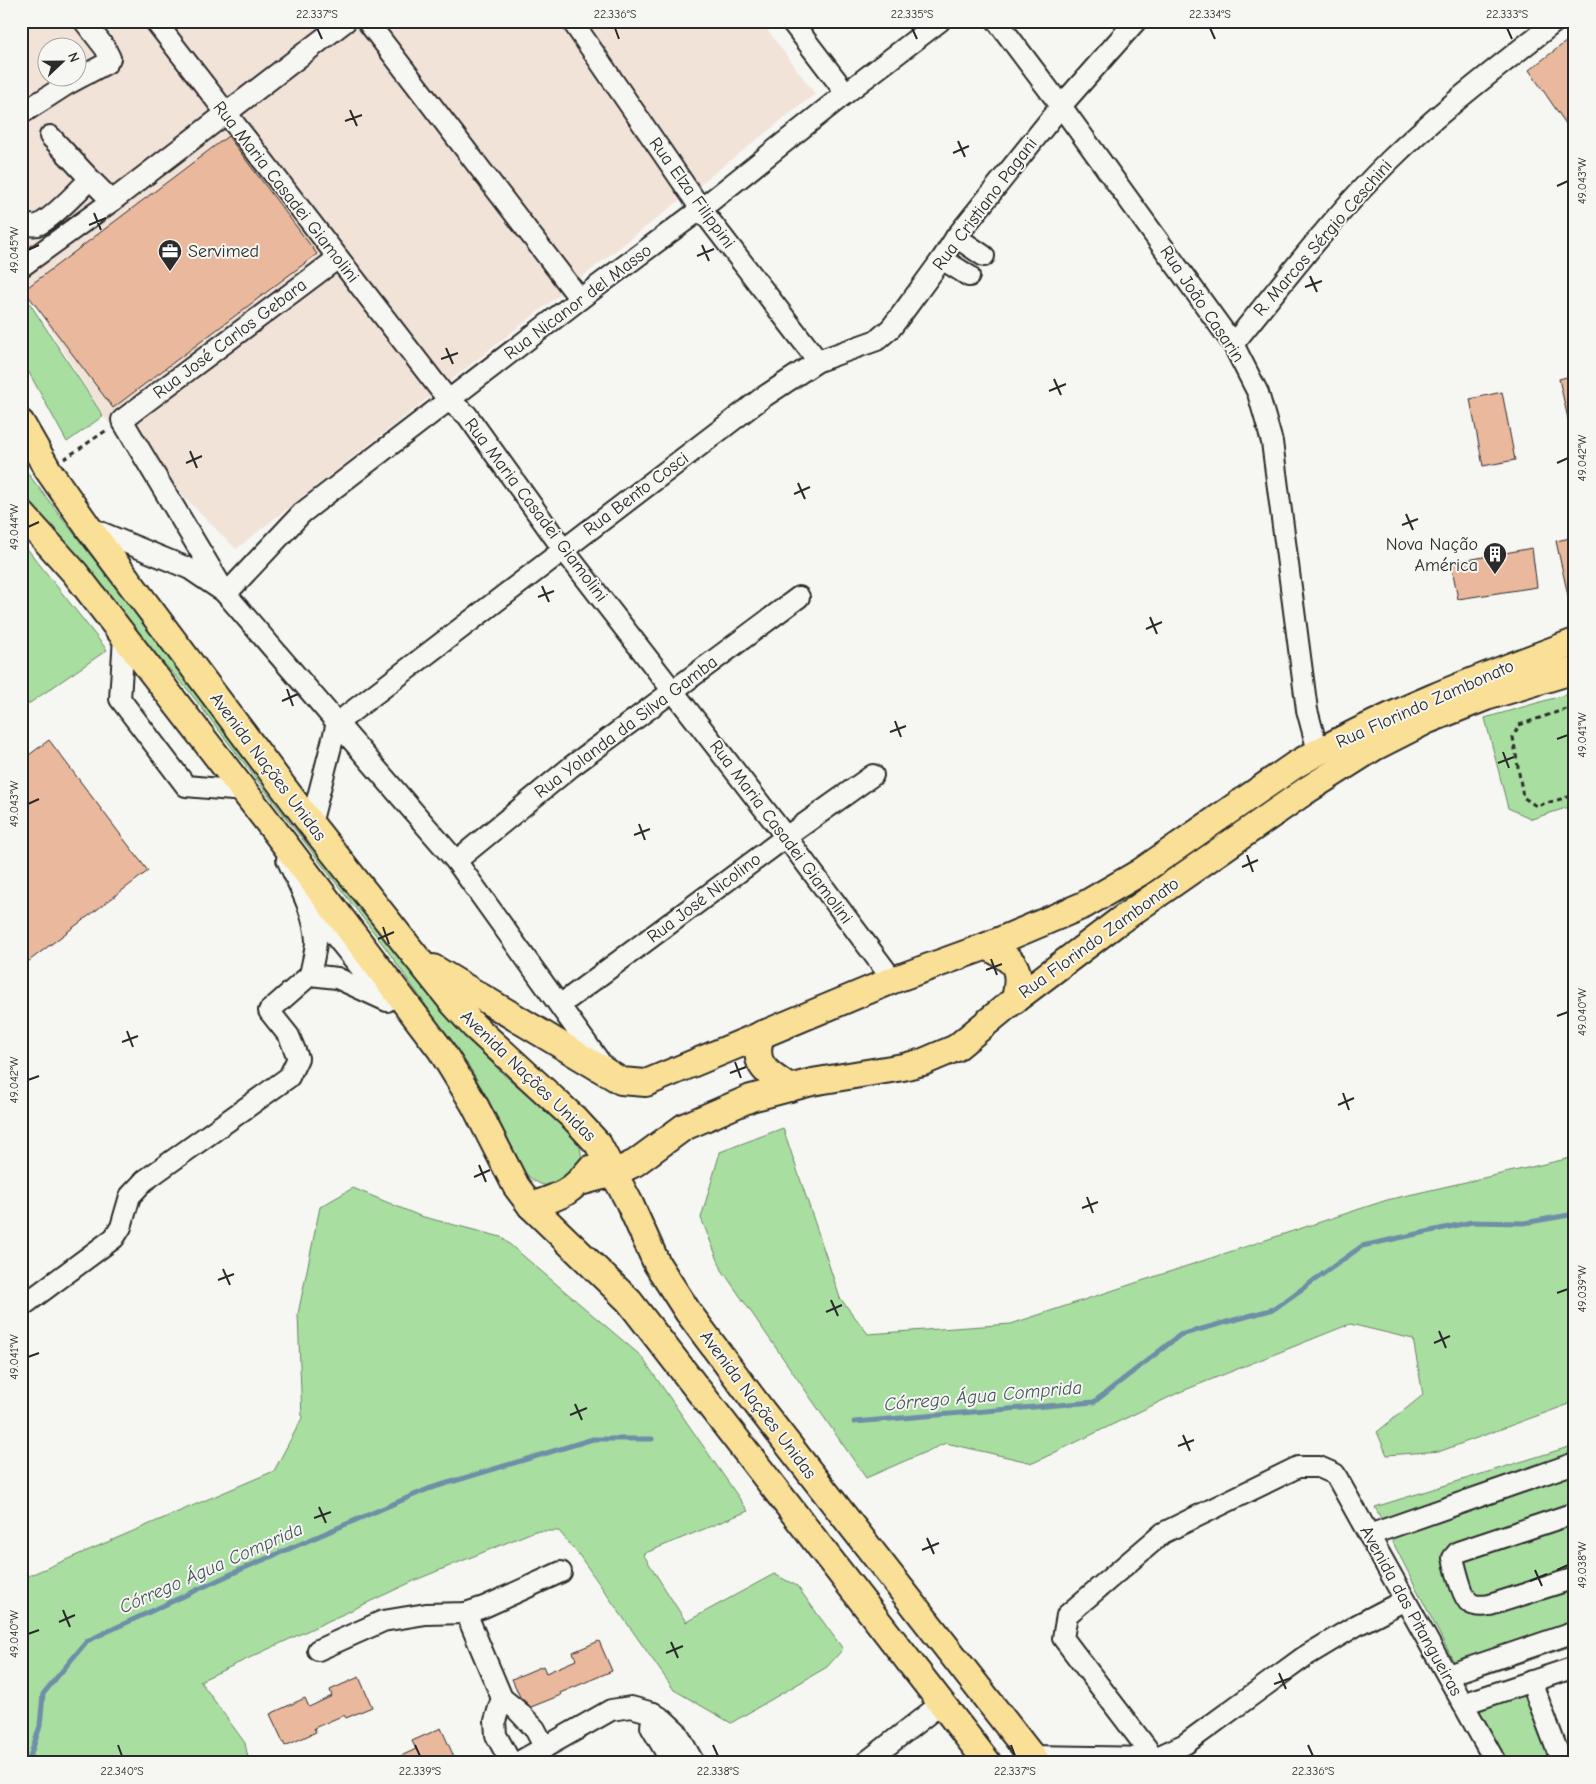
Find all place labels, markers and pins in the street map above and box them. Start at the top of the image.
office icon: Servimed [157,238,183,272]
place label: Servimed [188,241,259,262]
place label: Nova Nação América [1386,534,1478,576]
building icon: Nova Nação América [1482,541,1508,575]

